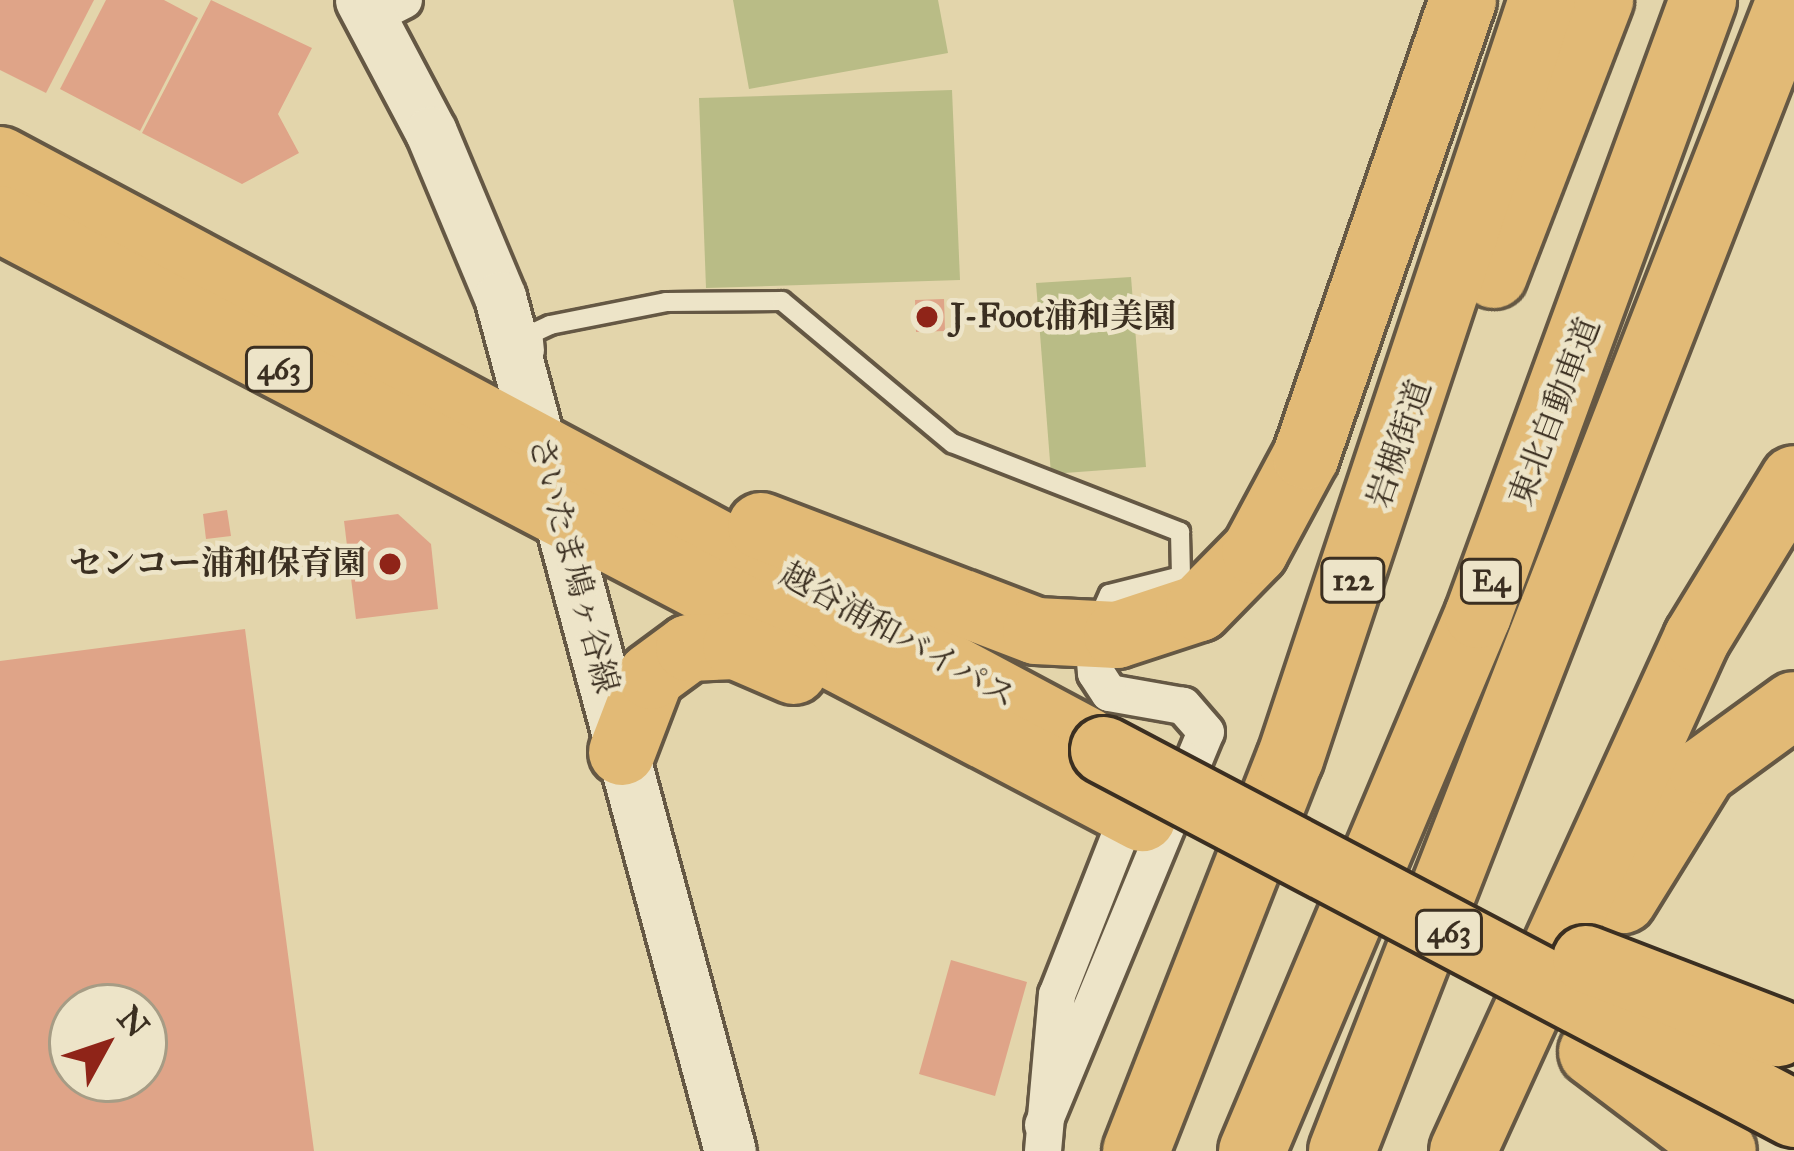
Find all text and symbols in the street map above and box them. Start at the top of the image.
place label: J-Foot浦和美園 [951,297,1176,337]
marker: J-Foot浦和美園 [914,304,940,330]
street label: 東北自動車道 [1501,312,1609,512]
road number: 463 [243,345,315,393]
street label: 岩槻街道 [1360,375,1440,513]
street label: さいたま鳩ヶ谷線 [520,432,626,698]
place label: センコー浦和保育園 [69,544,366,584]
marker: センコー浦和保育園 [377,551,403,577]
street label: 越谷浦和バイパス [773,555,1023,717]
road number: 122 [1320,556,1386,604]
road number: E4 [1458,557,1524,605]
road number: 463 [1413,908,1485,956]
north arrow [48,983,168,1103]
text: N [109,998,158,1045]

